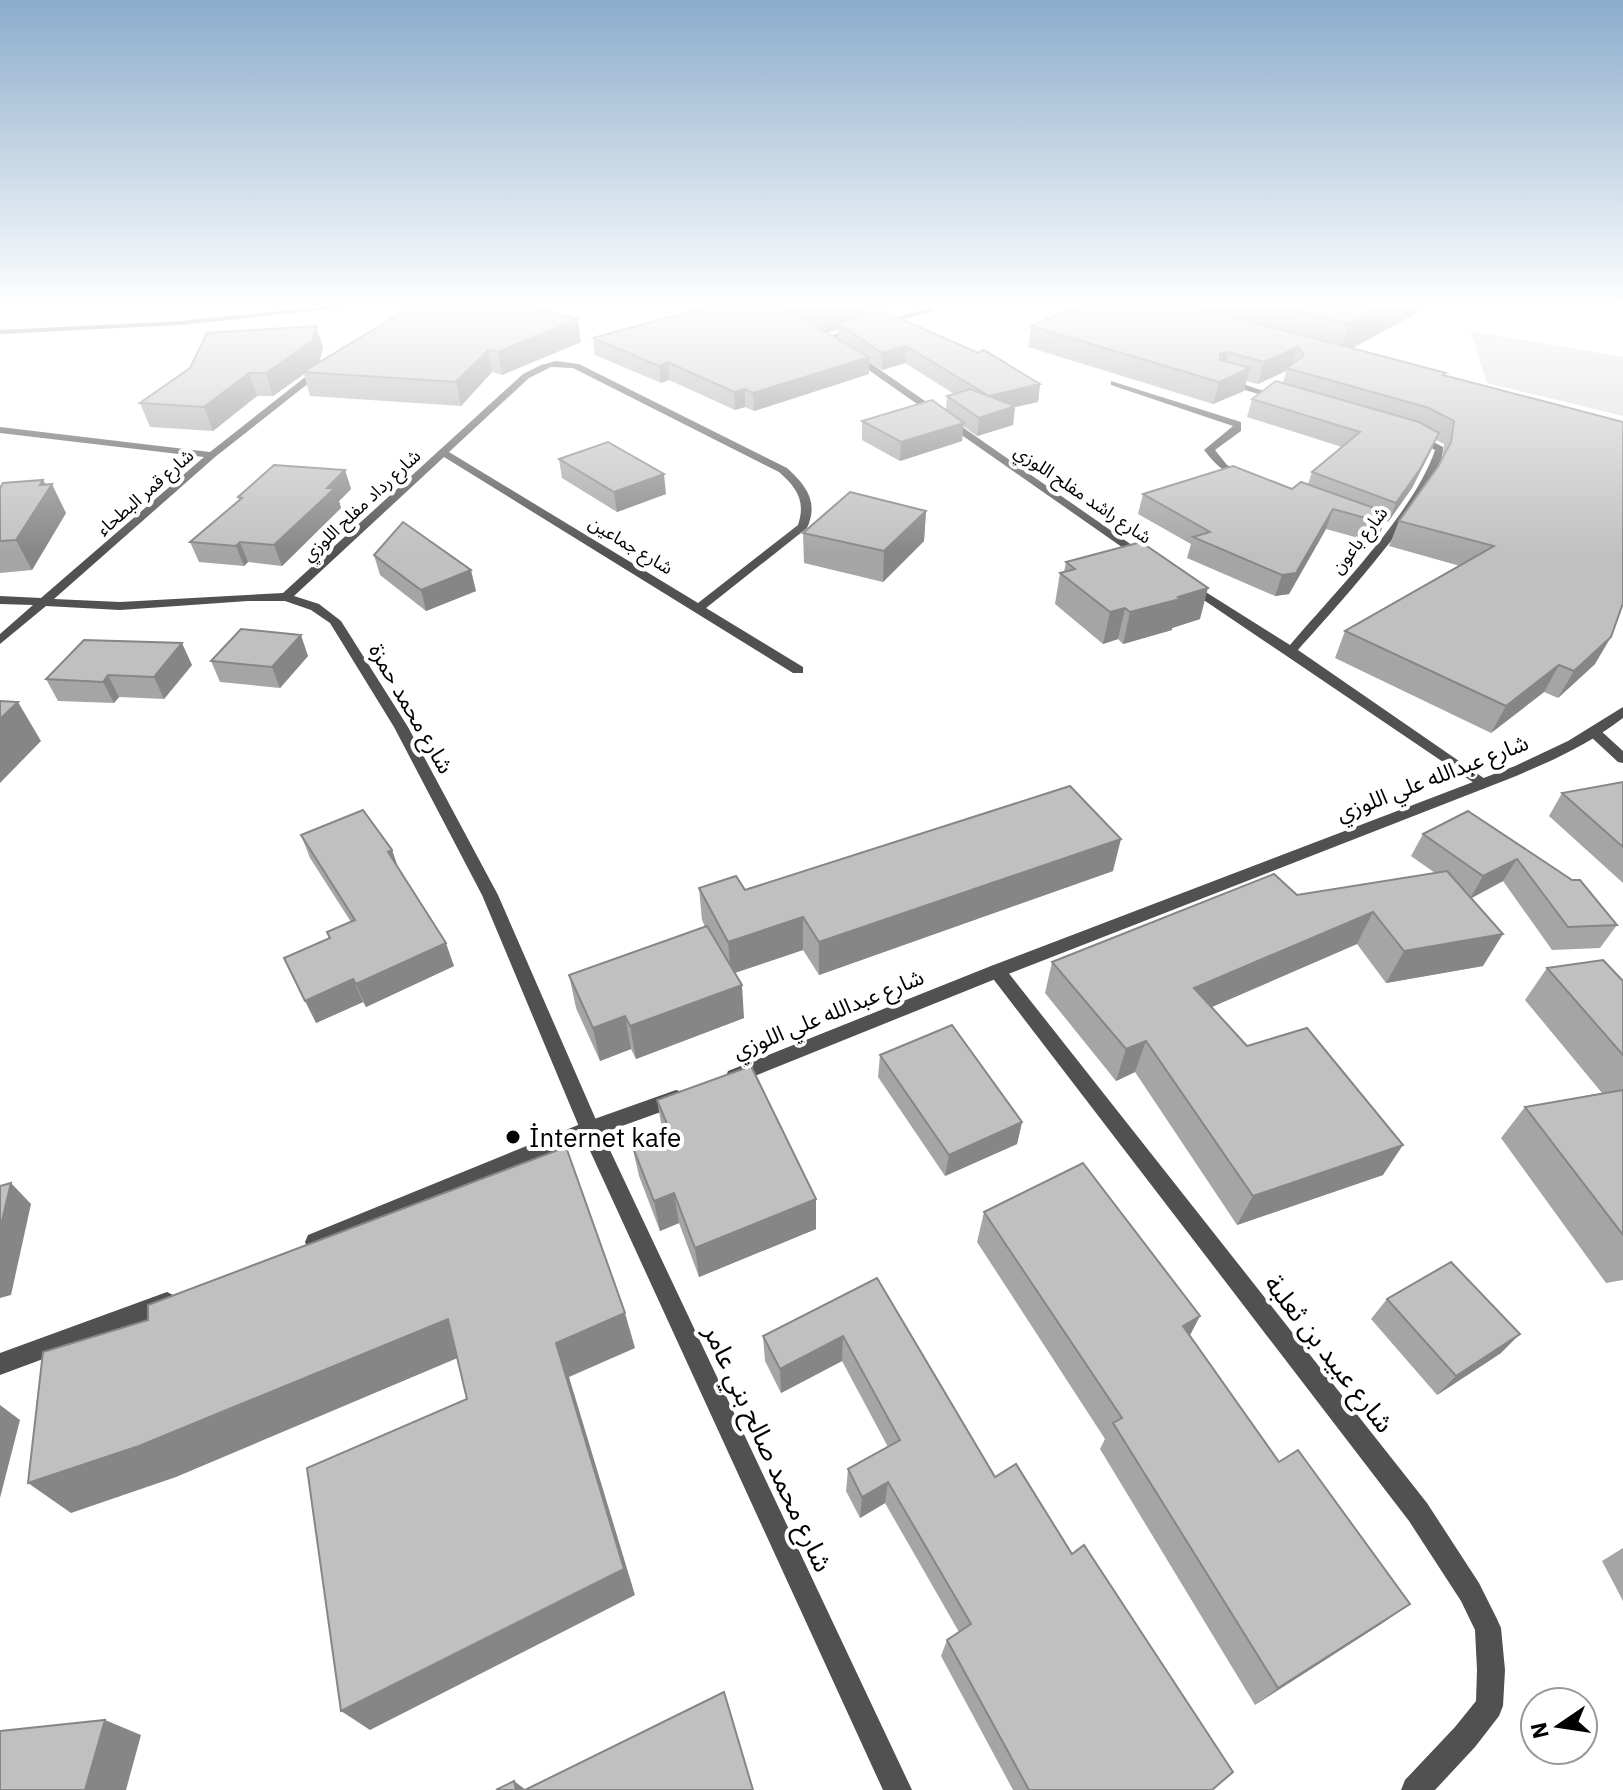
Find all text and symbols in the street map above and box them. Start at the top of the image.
street label: شارع راشد مفلح اللوزي [1008,440,1156,551]
street label: شارع قمر البطحاء [92,444,200,543]
street label: شارع رداد مفلح اللوزي [297,444,427,568]
street label: شارع باعون [1326,502,1395,580]
street label: شارع جماعين [583,511,677,582]
street label: شارع محمد حمزة [360,638,461,780]
street label: شارع عبدالله علي اللوزي [1332,727,1533,830]
street label: شارع عبدالله علي اللوزي [728,961,929,1067]
place label: İnternet kafe [529,1120,681,1154]
marker: İnternet kafe [504,1128,522,1146]
street label: شارع عبيد بن ثعلبة [1255,1267,1402,1441]
street label: شارع محمد صالح بني عامر [693,1318,841,1579]
north arrow [1519,1686,1599,1766]
text: N [1523,1720,1555,1742]

